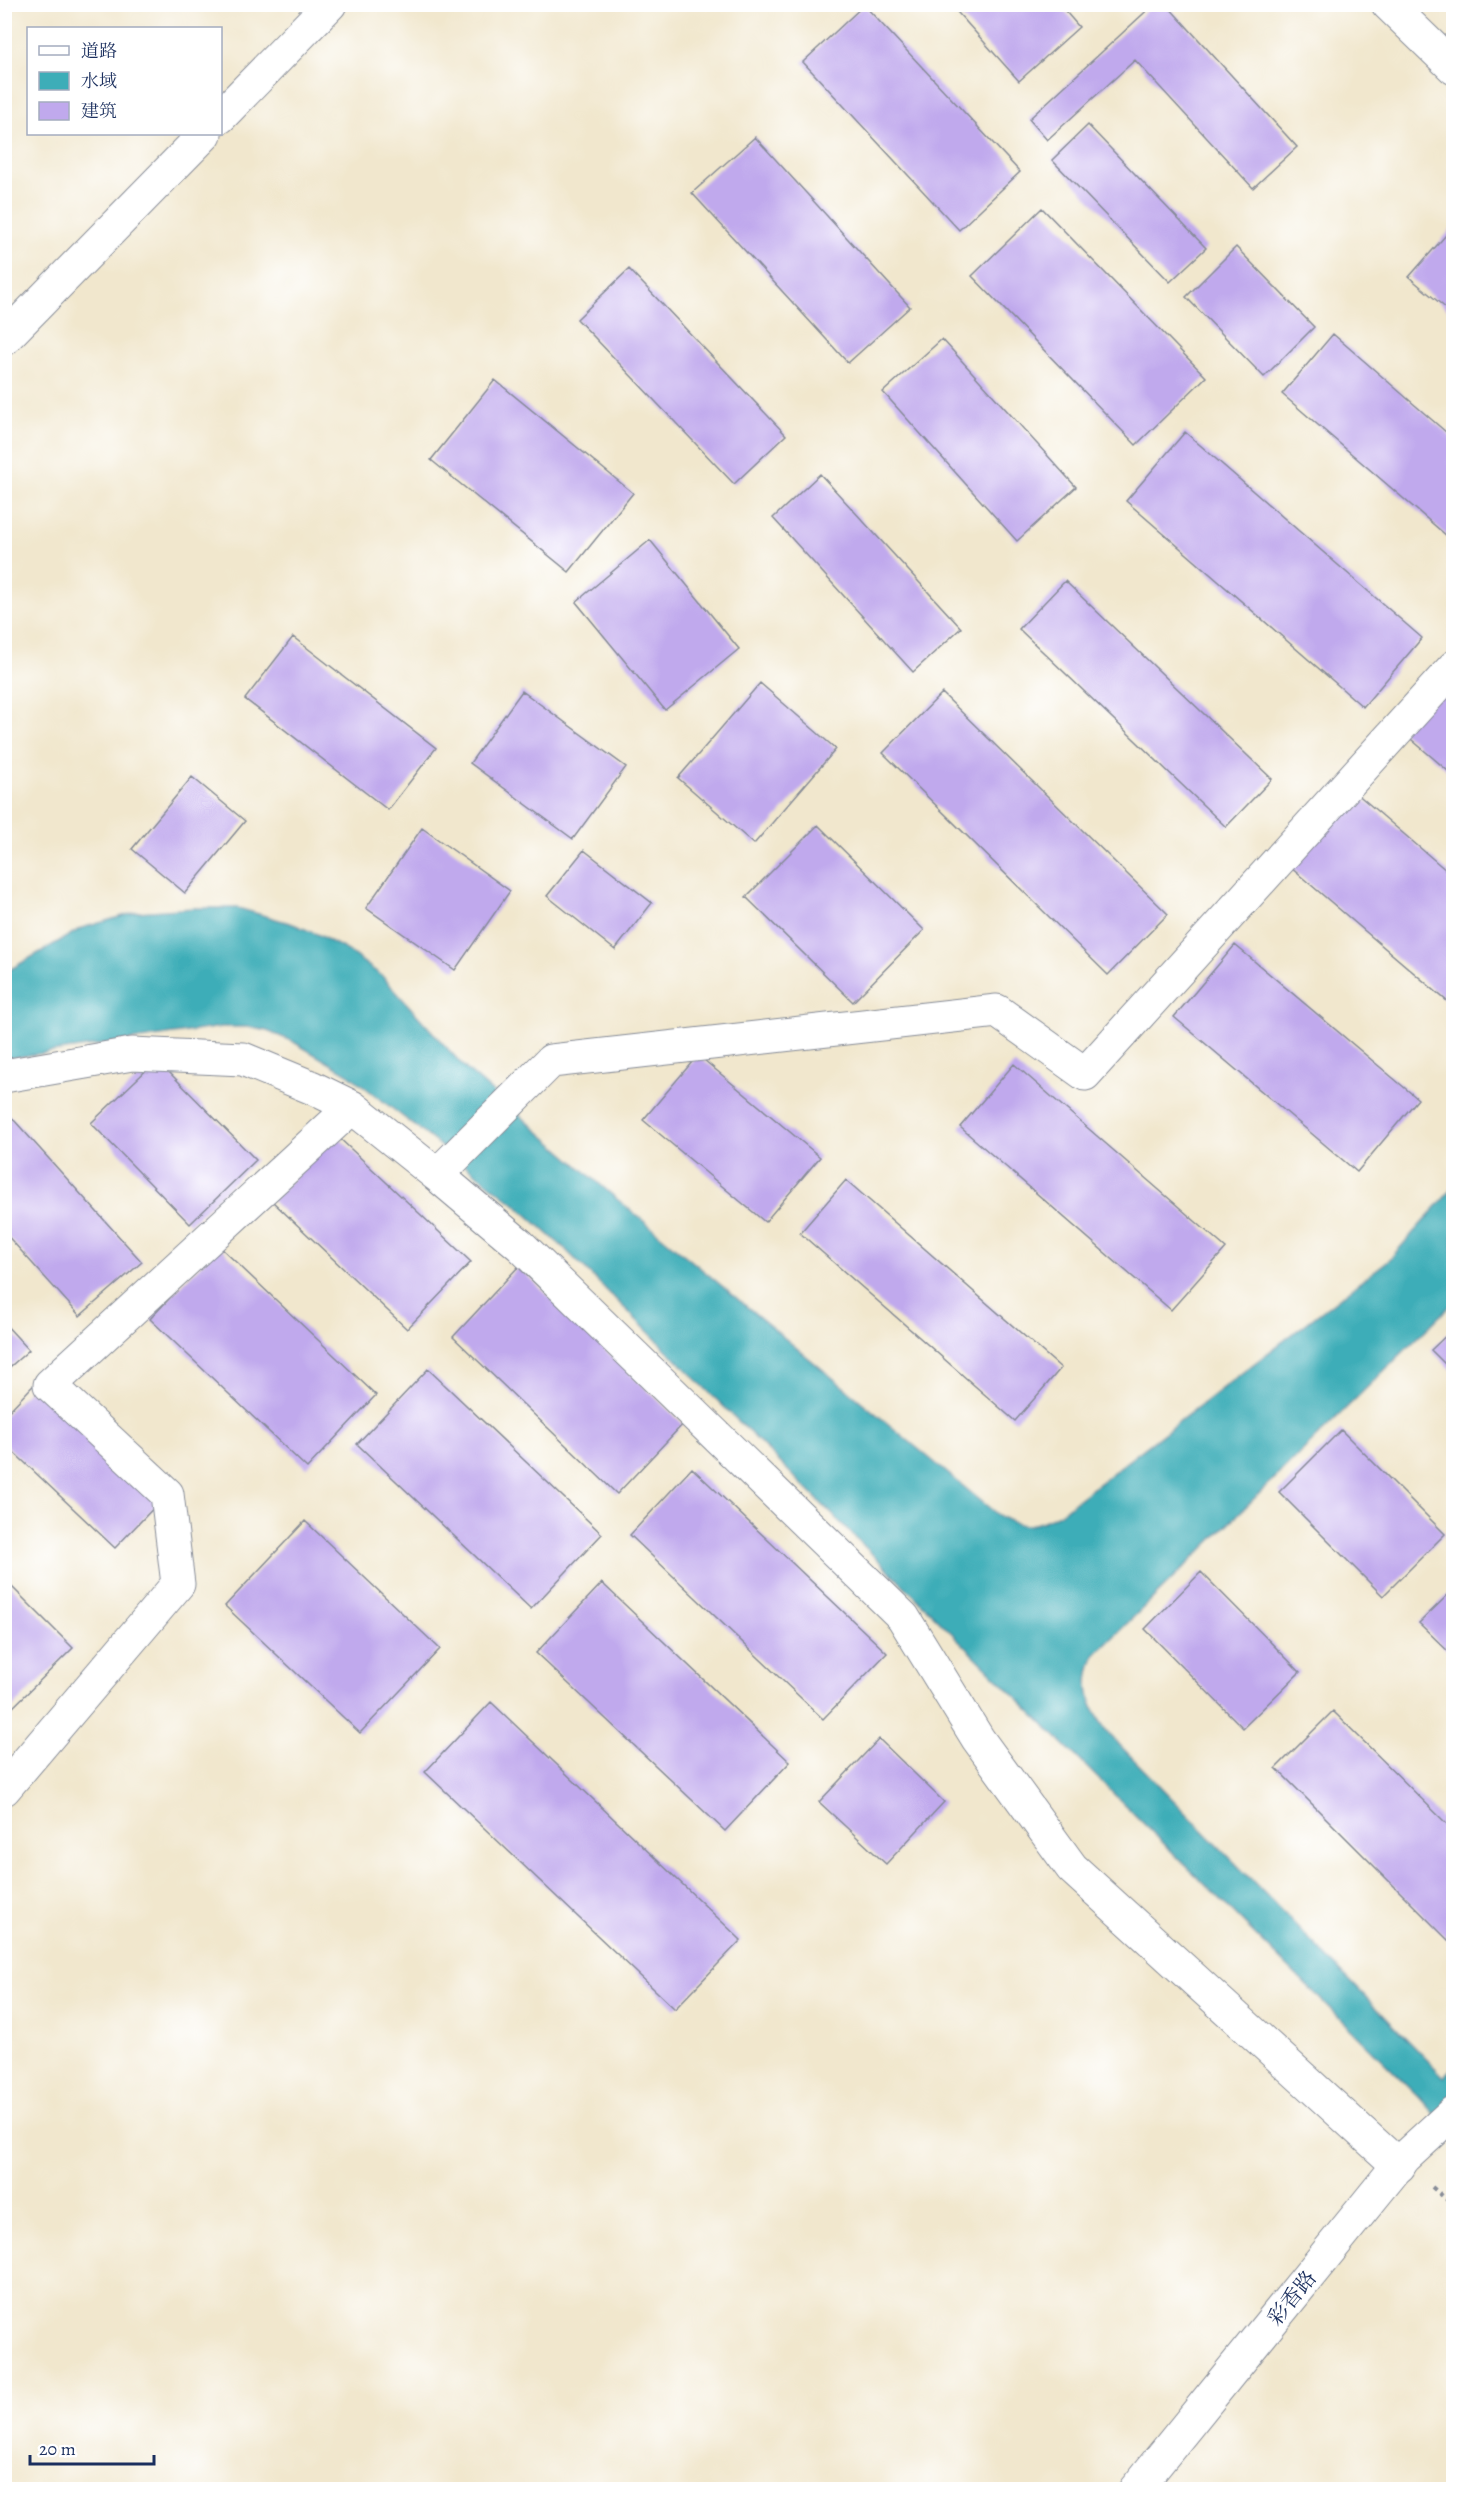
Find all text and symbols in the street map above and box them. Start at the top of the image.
legend [27,27,222,135]
text: 道路 [81,39,117,63]
text: 水域 [81,69,117,93]
text: 建筑 [81,99,117,123]
street label: 彩香路 [1261,2265,1323,2331]
scale bar [30,2428,154,2466]
text: 20 m [39,2437,76,2461]

